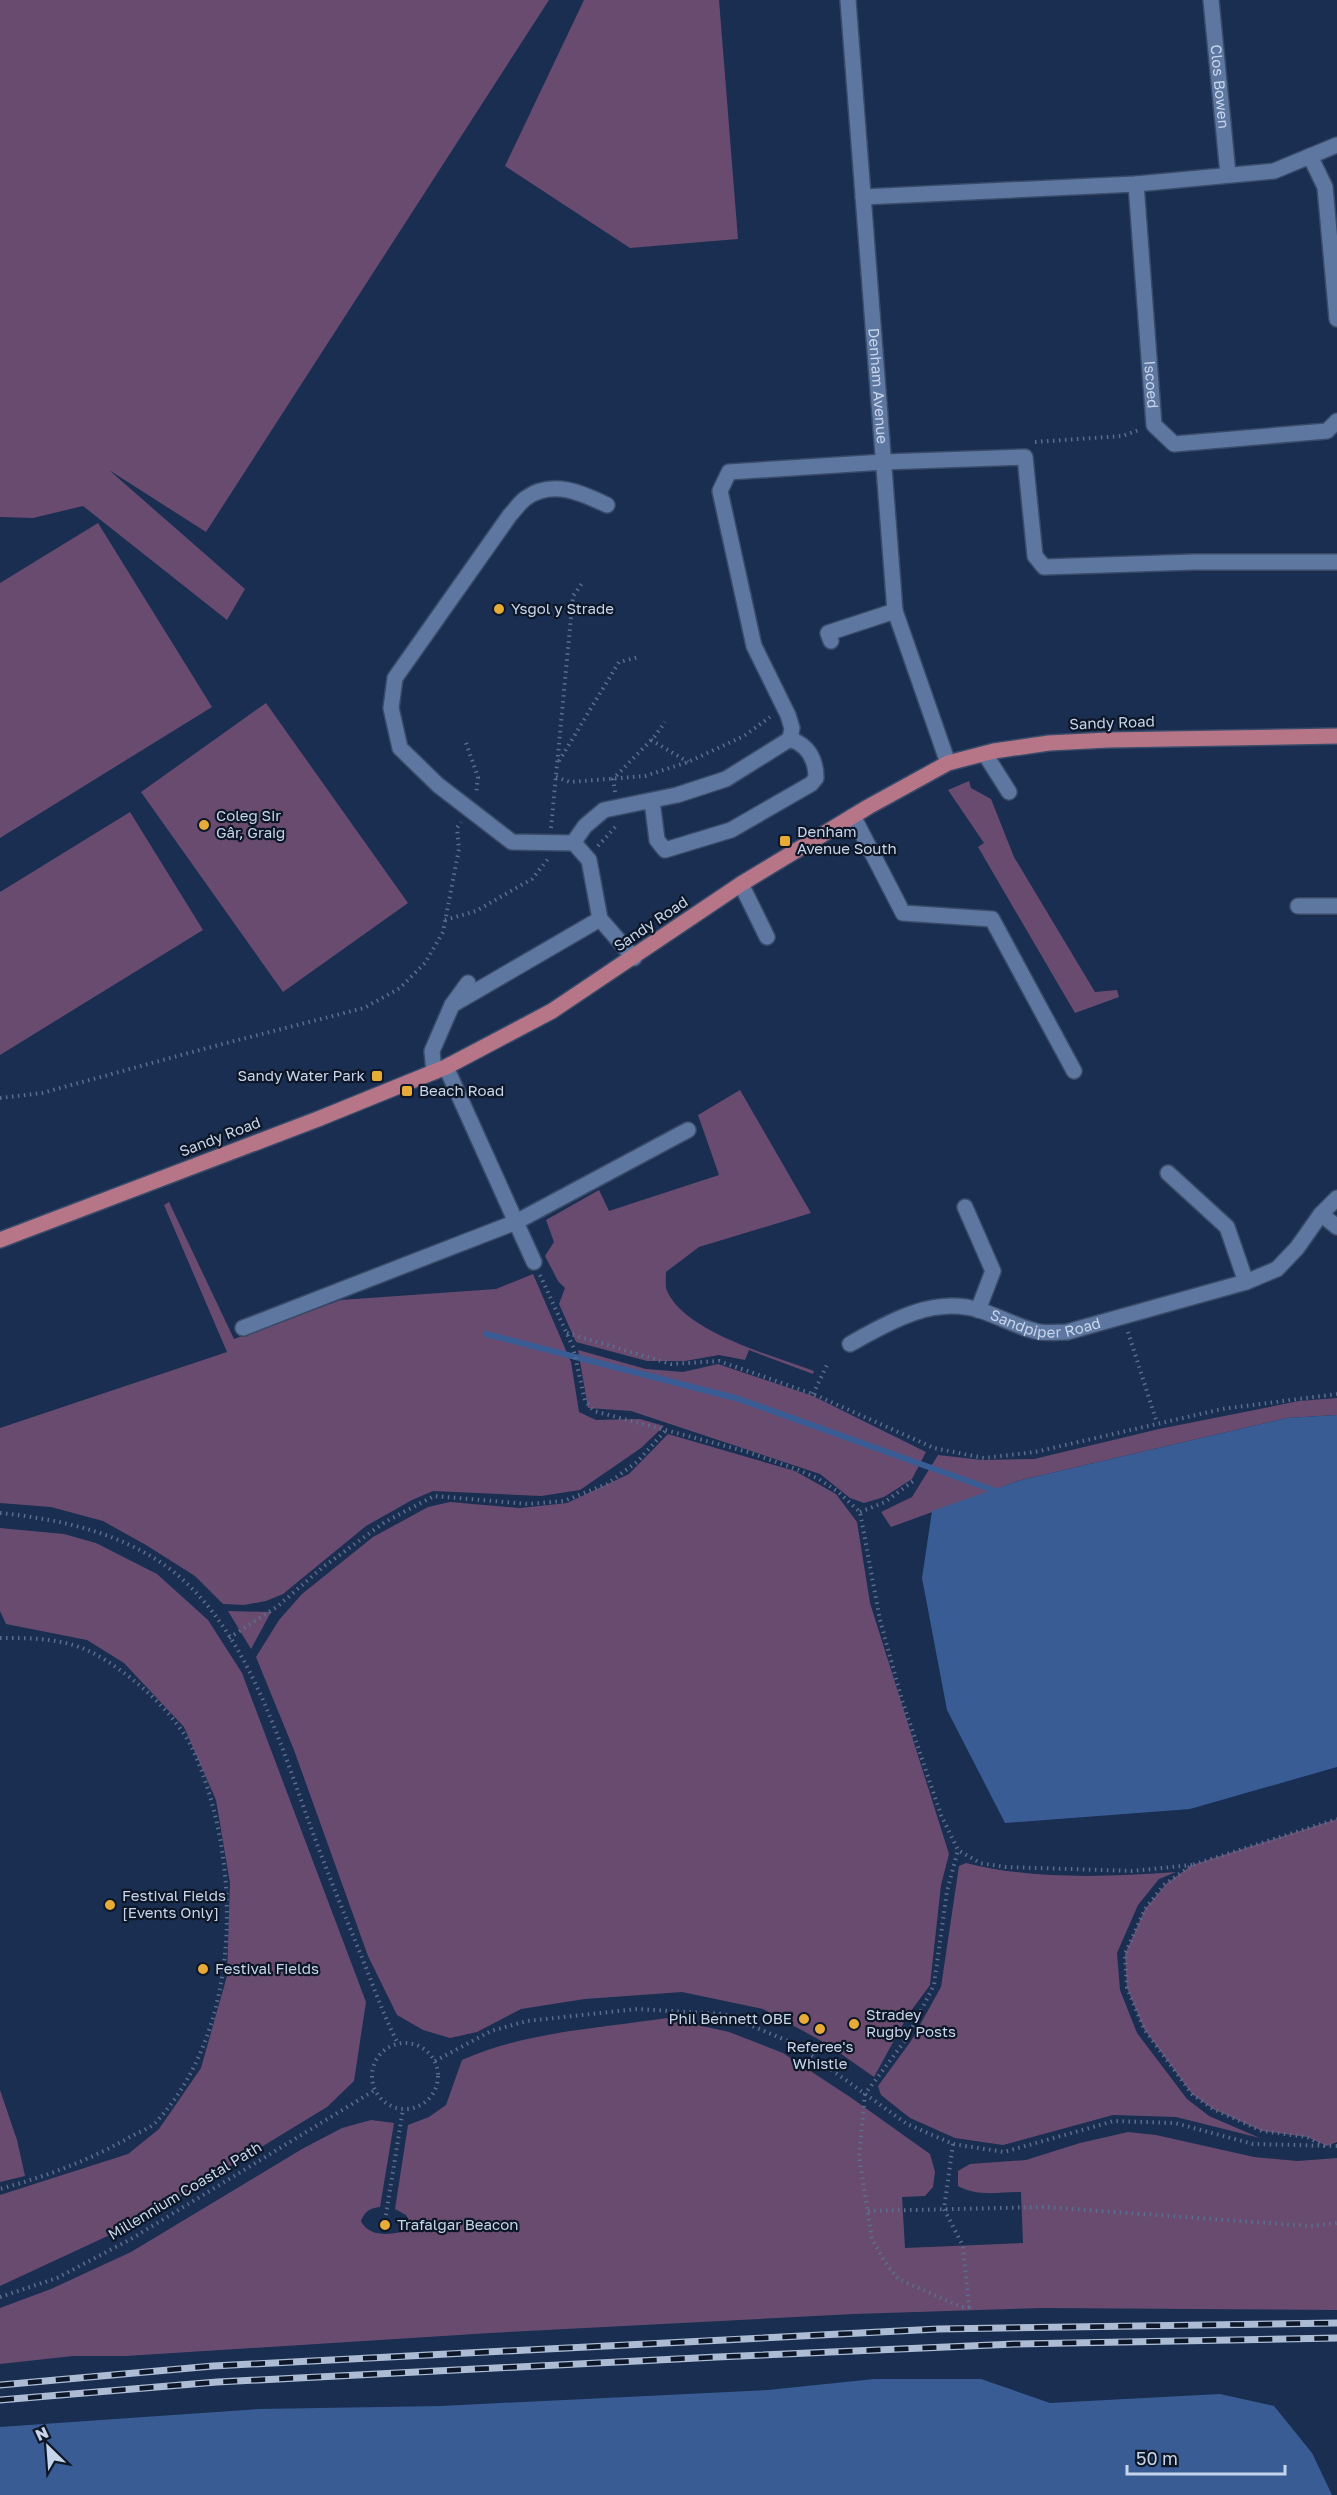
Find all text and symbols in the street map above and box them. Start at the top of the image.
street label: Clos Bowen [1207,44,1234,129]
street label: Denham Avenue [865,327,892,445]
street label: Iscoed [1141,360,1163,409]
place label: Ysgol y Strade [511,599,614,617]
marker: Ysgol y Strade [492,602,506,616]
street label: Sandy Road [1069,712,1155,732]
place label: Coleg Sir Gâr, Graig [216,806,285,841]
marker: Coleg Sir Gâr, Graig [197,818,211,832]
place label: Denham Avenue South [797,822,897,857]
marker: Denham Avenue South [778,834,792,848]
street label: Sandy Road [610,892,691,955]
place label: Sandy Water Park [237,1066,366,1084]
marker: Sandy Water Park [370,1069,384,1083]
place label: Beach Road [419,1081,504,1099]
marker: Beach Road [400,1084,414,1098]
street label: Sandy Road [177,1112,263,1160]
street label: Sandpiper Road [988,1305,1103,1341]
place label: Festival Fields [Events Only] [122,1886,226,1921]
marker: Festival Fields [Events Only] [103,1898,117,1912]
place label: Festival Fields [215,1959,319,1977]
marker: Festival Fields [196,1962,210,1976]
place label: Stradey Rugby Posts [866,2005,956,2040]
place label: Phil Bennett OBE [669,2009,792,2027]
marker: Phil Bennett OBE [797,2012,811,2026]
marker: Stradey Rugby Posts [847,2017,861,2031]
marker: Referee's Whistle [813,2022,827,2036]
place label: Referee's Whistle [787,2037,853,2072]
street label: Millennium Coastal Path [105,2137,264,2243]
place label: Trafalgar Beacon [397,2215,518,2233]
marker: Trafalgar Beacon [378,2218,392,2232]
north arrow [18,2417,78,2477]
text: N [32,2422,51,2445]
scale bar [1127,2438,1284,2476]
text: 50 m [1136,2447,1178,2469]

